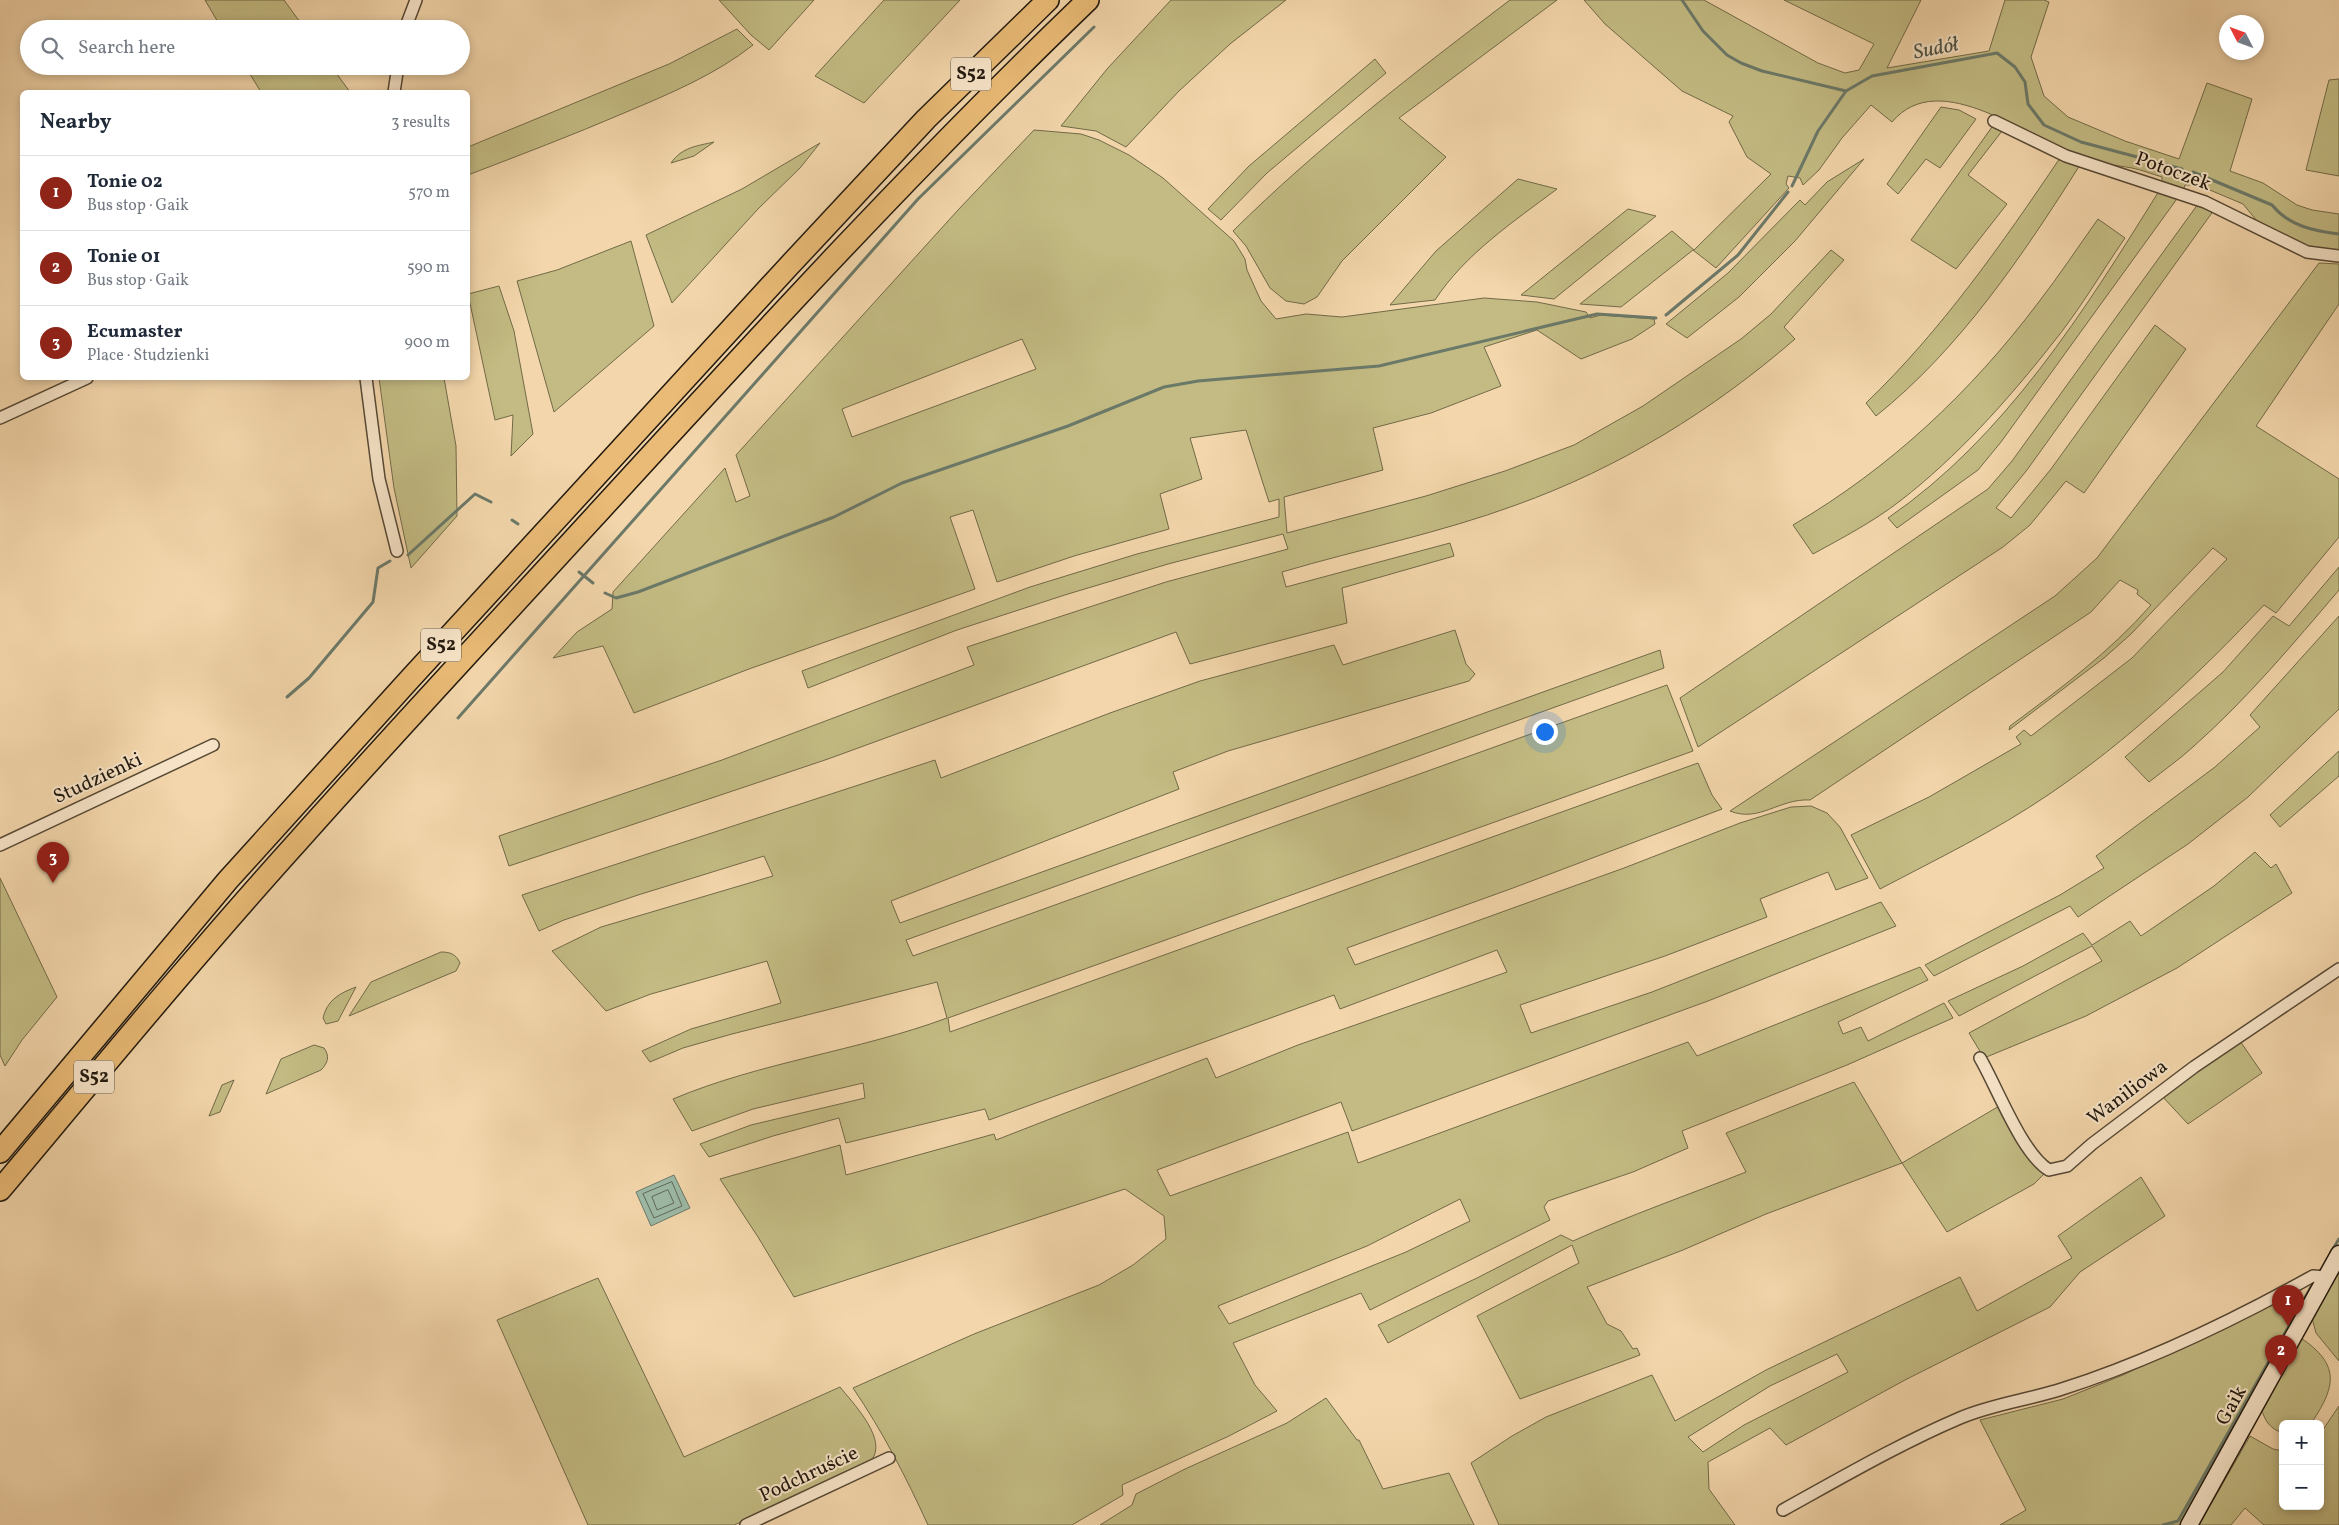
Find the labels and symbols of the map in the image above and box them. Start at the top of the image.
north arrow [2219,15,2264,60]
water label: Sudół [1911,30,1962,68]
road number: S52 [951,58,991,90]
street label: Potoczek [2131,145,2215,199]
road number: S52 [421,628,461,662]
your location [1532,719,1558,745]
street label: Studzienki [49,746,147,812]
pin: 3 [37,842,69,883]
street label: Waniliowa [2082,1053,2174,1133]
road number: S52 [74,1060,114,1094]
pin: 1 [2272,1285,2304,1326]
pin: 2 [2265,1335,2297,1376]
street label: Gaik [2210,1381,2254,1431]
street label: Podchruście [755,1440,863,1510]

